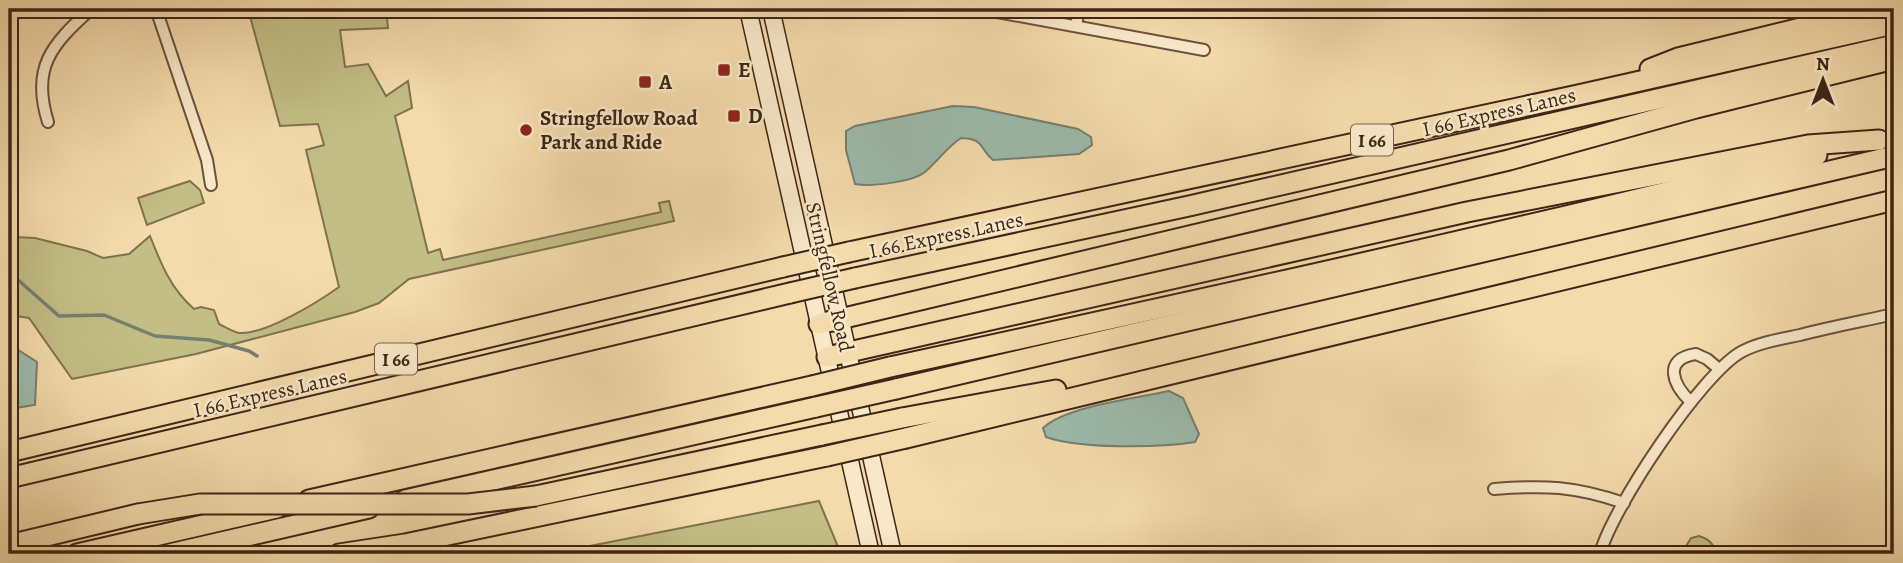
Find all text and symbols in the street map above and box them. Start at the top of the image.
north arrow [1787,46,1857,116]
text: N [1816,51,1830,77]
place label: E [738,56,751,84]
marker: E [716,62,732,78]
place label: A [658,68,673,96]
marker: A [637,74,653,90]
street label: I 66 Express Lanes [1419,81,1579,143]
place label: D [748,102,763,130]
place label: Stringfellow Road Park and Ride [540,104,699,156]
marker: D [726,108,742,124]
marker: Stringfellow Road Park and Ride [518,122,534,138]
road number: I 66 [1351,124,1393,156]
street label: Stringfellow Road [799,199,861,355]
street label: I 66 Express Lanes [866,205,1026,265]
road number: I 66 [375,344,417,374]
street label: I 66 Express Lanes [190,362,350,424]

